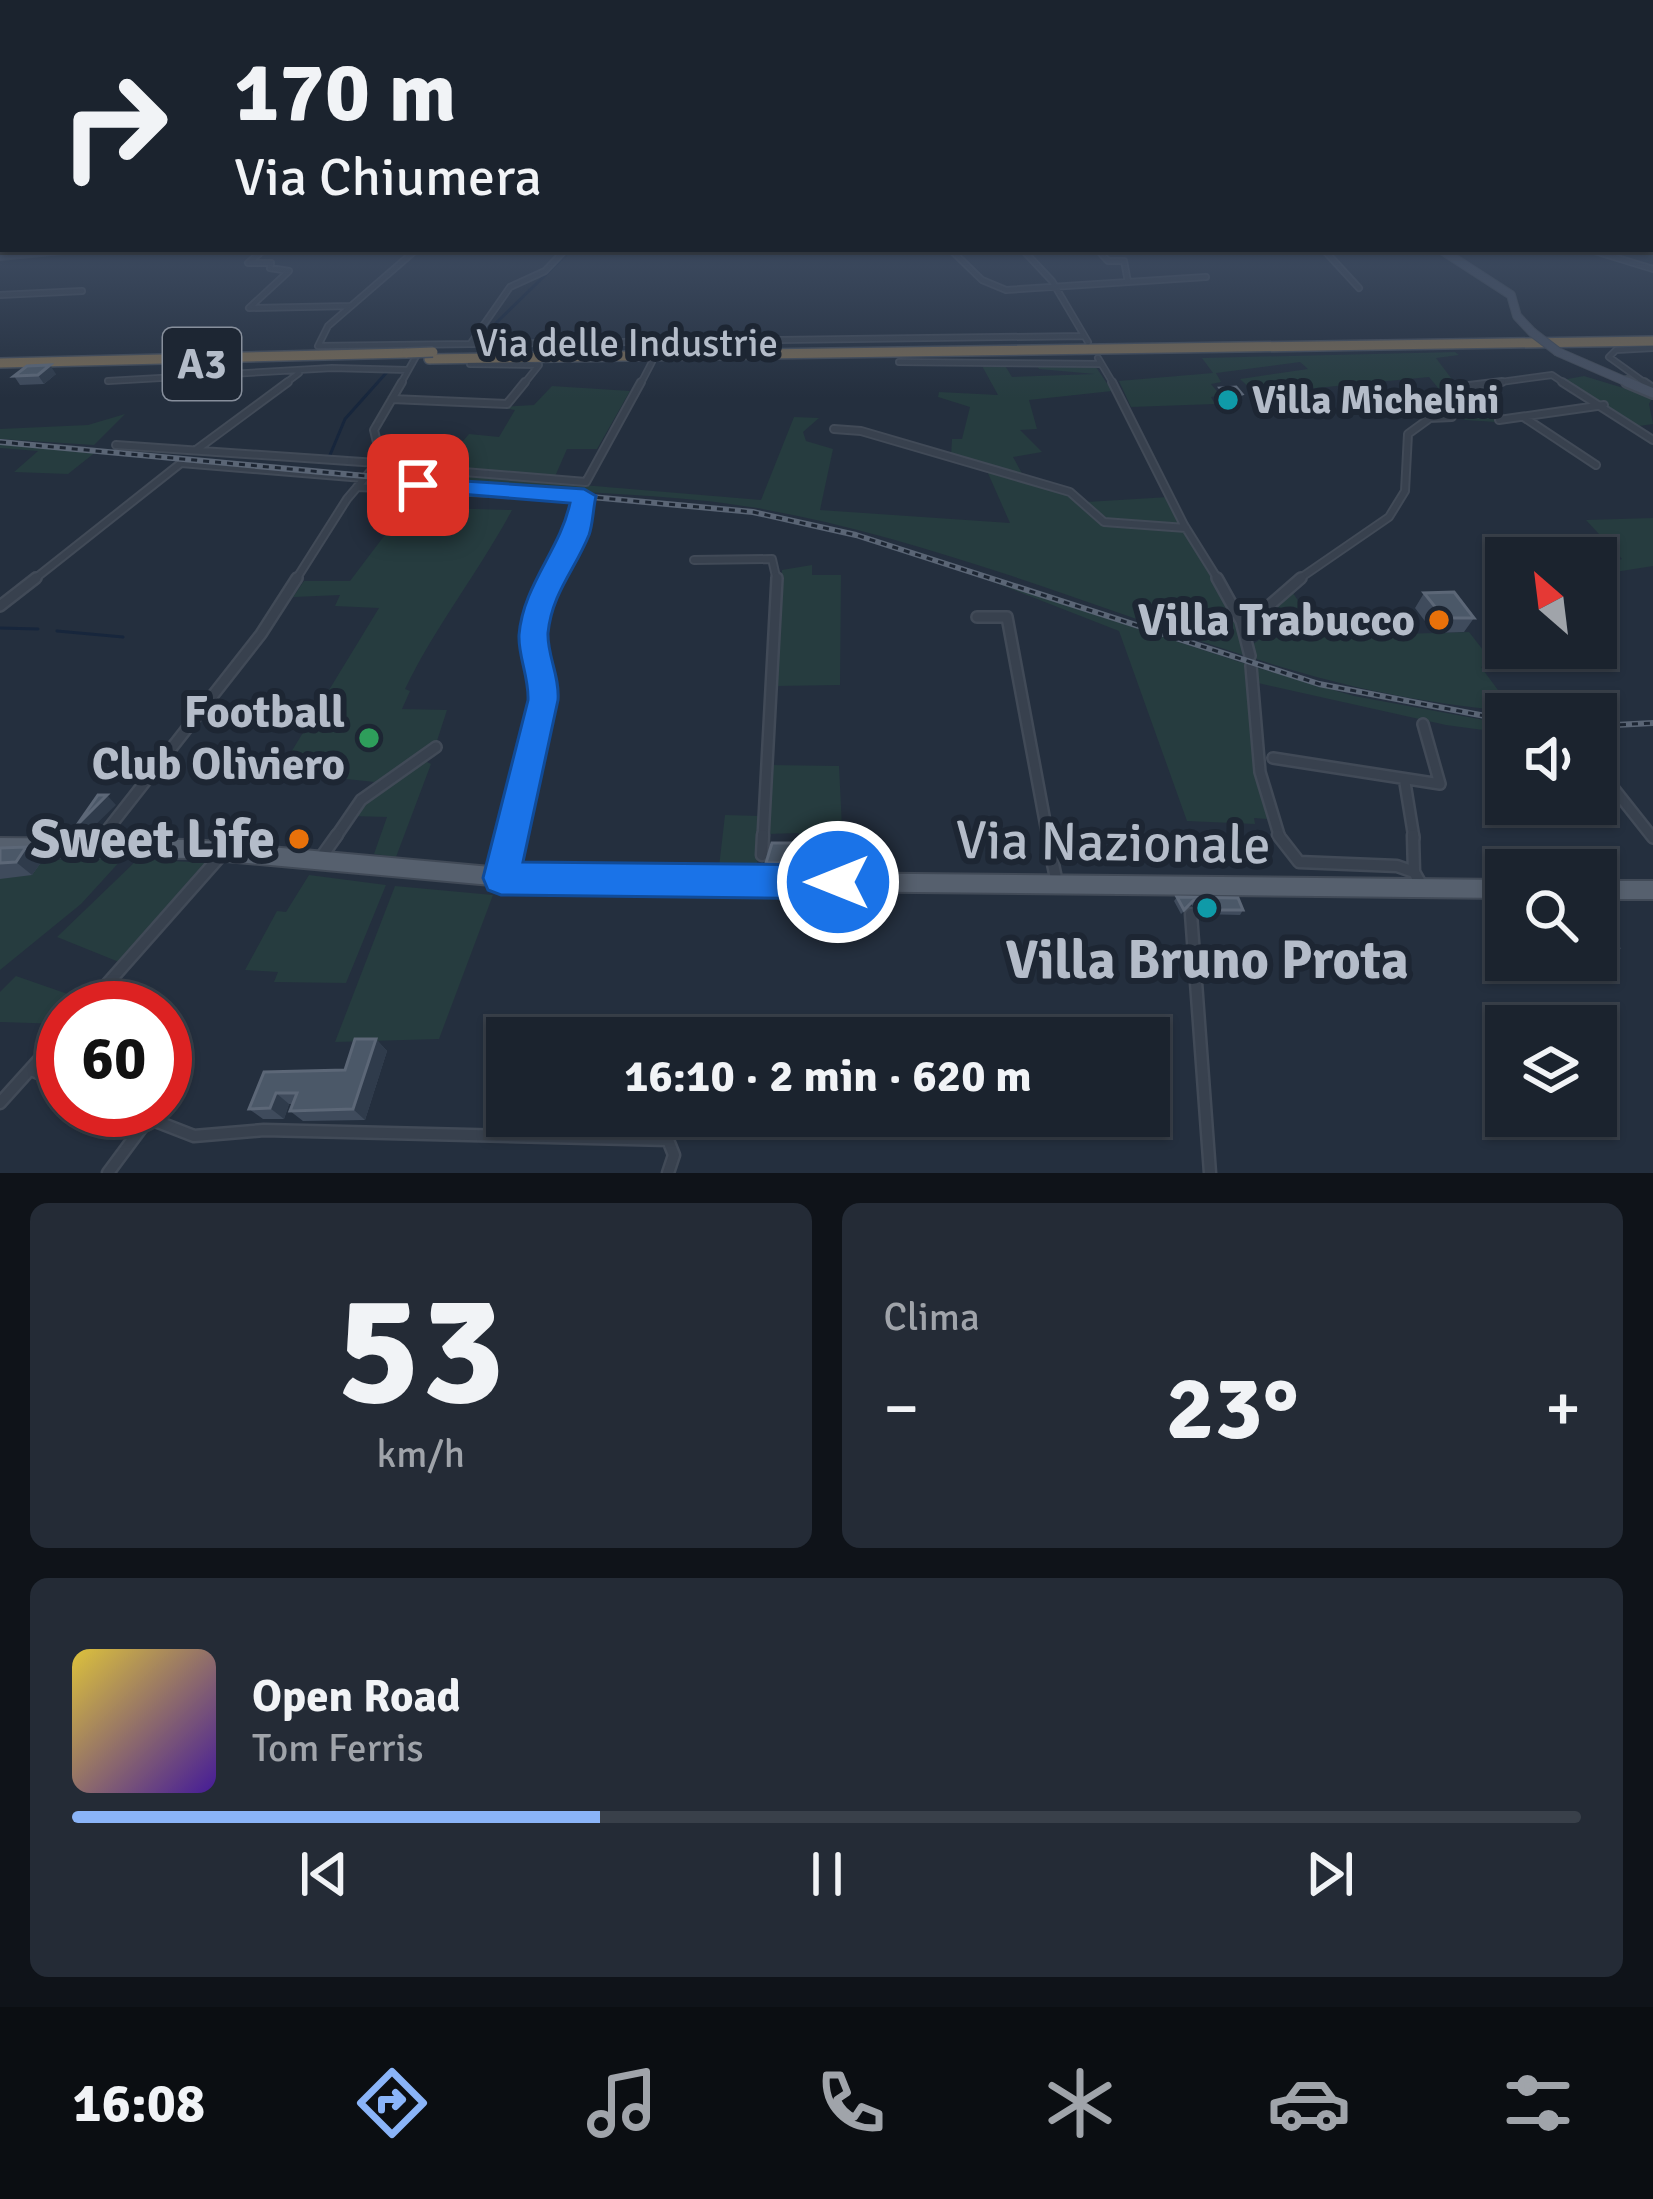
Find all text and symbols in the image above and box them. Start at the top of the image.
text: 170 m [234,41,456,145]
icon: right [36,48,192,204]
text: Via Chiumera [234,144,542,211]
street label: Via delle Industrie [476,319,778,367]
road number: A3 [163,328,241,400]
place label: Villa Michelini [1252,376,1499,424]
marker: Villa Michelini [1215,387,1241,413]
pin [367,434,469,536]
icon: arrive [385,452,451,518]
north arrow [1485,537,1617,669]
map controls [1485,537,1617,1137]
place label: Villa Trabucco [1138,593,1415,648]
marker: Villa Trabucco [1426,607,1452,633]
place label: Football Club Oliviero [92,685,345,792]
button: sound [1485,693,1617,825]
marker: Football Club Oliviero [356,725,382,751]
place label: Sweet Life [30,806,275,873]
street label: Via Nazionale [955,807,1271,879]
position arrow [775,819,901,945]
marker: Sweet Life [286,826,312,852]
button: search [1485,849,1617,981]
marker: Villa Bruno Prota [1194,895,1220,921]
place label: Villa Bruno Prota [1005,927,1409,994]
speed limit sign: 60 [36,981,192,1137]
button: layers [1485,1005,1617,1137]
text: 16:10 · 2 min · 620 m [624,1049,1032,1104]
text: 53 [337,1255,505,1448]
text: Clima [884,1293,980,1341]
text: 23° [1166,1353,1299,1464]
text: − [884,1368,919,1449]
text: + [1545,1368,1581,1449]
text: km/h [377,1430,465,1478]
text: Open Road [252,1669,461,1724]
text: Tom Ferris [252,1724,424,1772]
icon: previous [291,1841,357,1907]
icon: pause [794,1841,860,1907]
icon: next [1297,1841,1363,1907]
icon: directions [350,2061,434,2145]
icon: music [580,2061,664,2145]
icon: phone [809,2061,893,2145]
icon: climate [1038,2061,1122,2145]
icon: car [1267,2061,1351,2145]
icon: filters [1496,2061,1580,2145]
text: 16:08 [73,2070,205,2137]

